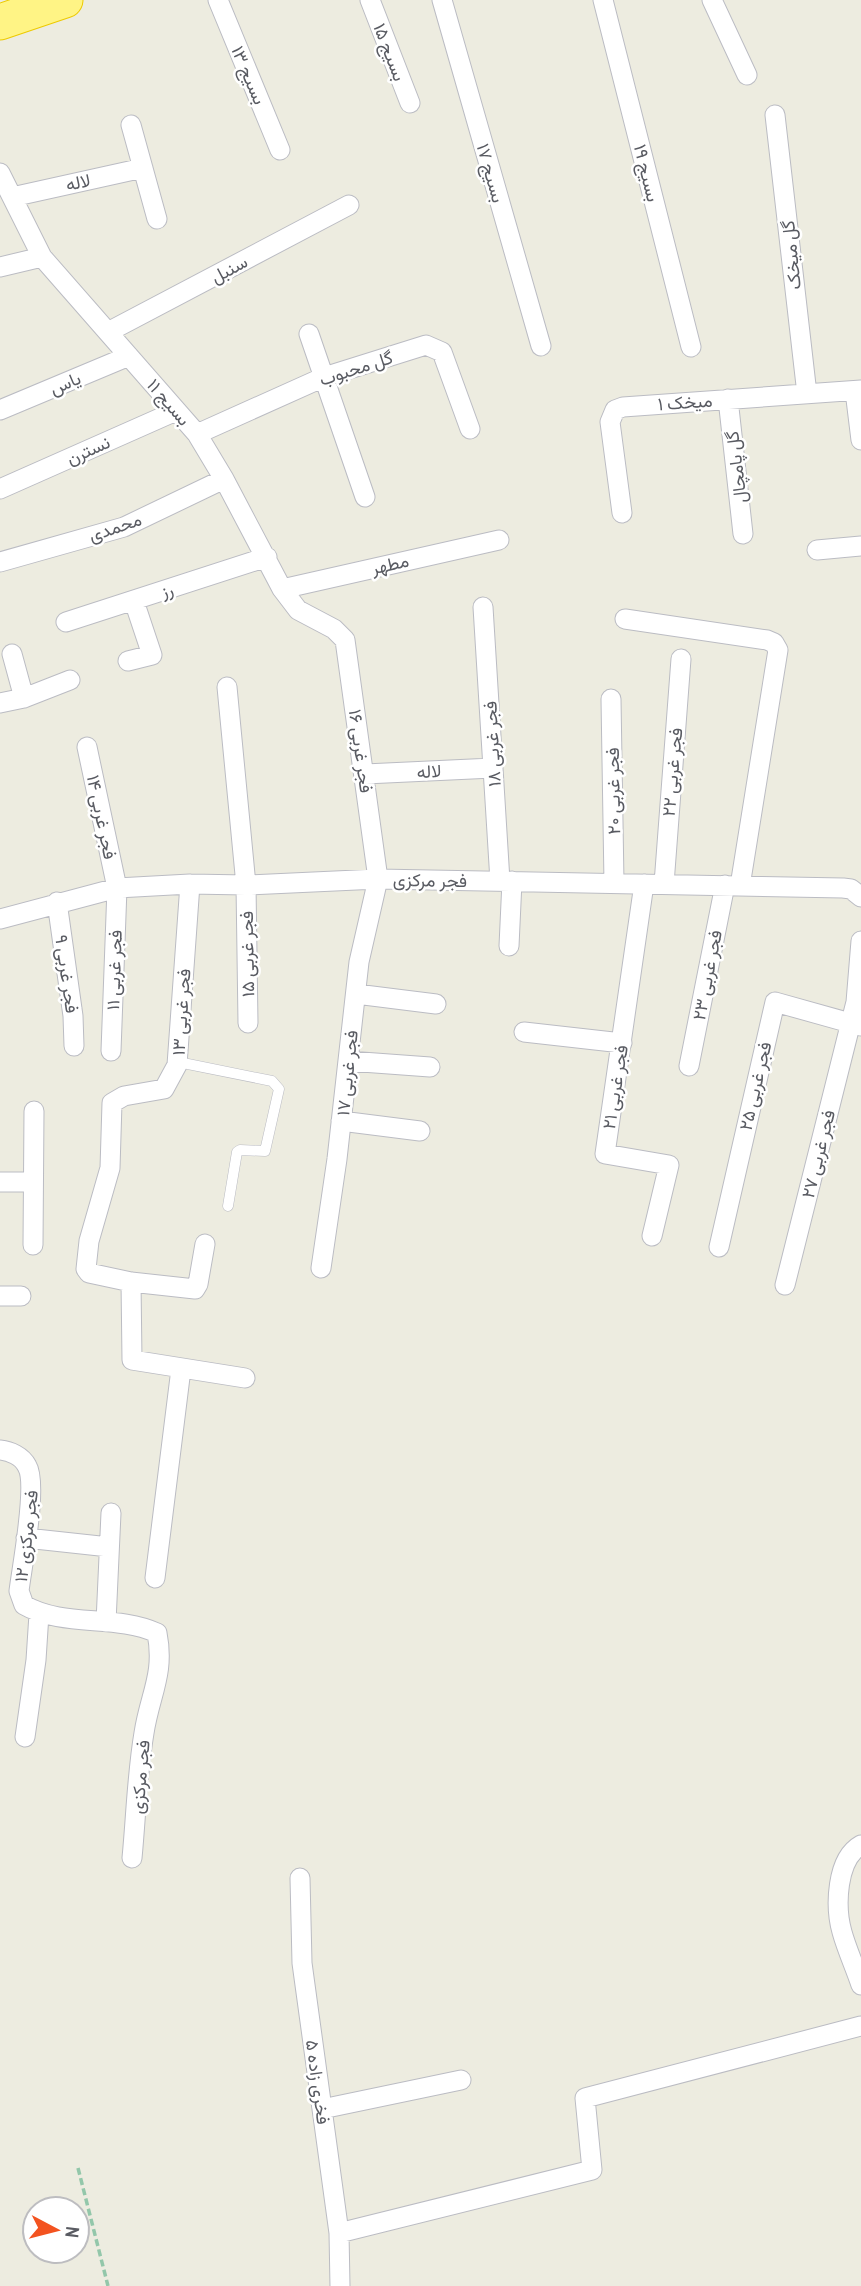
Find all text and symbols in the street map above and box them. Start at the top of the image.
street label: بسیج ۱۵ [368,19,412,85]
street label: بسیج ۱۳ [225,42,273,108]
street label: بسیج ۱۷ [471,141,511,205]
street label: بسیج ۱۹ [628,142,666,204]
street label: لاله [63,167,93,197]
street label: گل میخک [775,219,807,291]
street label: سنبل [206,249,252,289]
street label: گل محبوب [316,344,396,392]
street label: یاس [46,365,84,401]
street label: بسیج ۱۱ [142,373,196,431]
street label: میخک ۱ [657,388,713,416]
street label: نسترن [62,429,114,471]
street label: گل پامچال [719,429,753,505]
street label: محمدی [85,506,145,548]
street label: مطهر [368,548,411,581]
street label: رز [156,576,177,604]
street label: فجر غربی ۱۸ [477,700,507,788]
street label: فجر غربی ۱۶ [343,708,379,794]
street label: فجر غربی ۲۲ [656,727,688,817]
street label: فجر غربی ۲۰ [600,747,626,835]
street label: لاله [416,758,442,784]
street label: فجر غربی ۱۴ [81,772,123,862]
street label: فجر مرکزی [393,867,467,893]
street label: فجر غربی ۱۵ [234,911,260,997]
street label: فجر غربی ۲۳ [686,928,728,1022]
street label: فجر غربی ۱۱ [100,929,128,1011]
street label: فجر غربی ۹ [49,933,85,1015]
street label: فجر غربی ۱۳ [165,968,197,1056]
street label: فجر غربی ۱۷ [330,1029,364,1117]
street label: فجر غربی ۲۵ [733,1039,777,1133]
street label: فجر غربی ۲۱ [596,1043,634,1131]
street label: فجر غربی ۲۷ [795,1107,841,1201]
street label: فجر مرکزی ۱۲ [8,1488,44,1584]
street label: فجر مرکزی [124,1739,156,1815]
street label: فخری زاده ۵ [300,2038,336,2126]
north arrow [21,2195,91,2265]
text: N [59,2225,86,2239]

